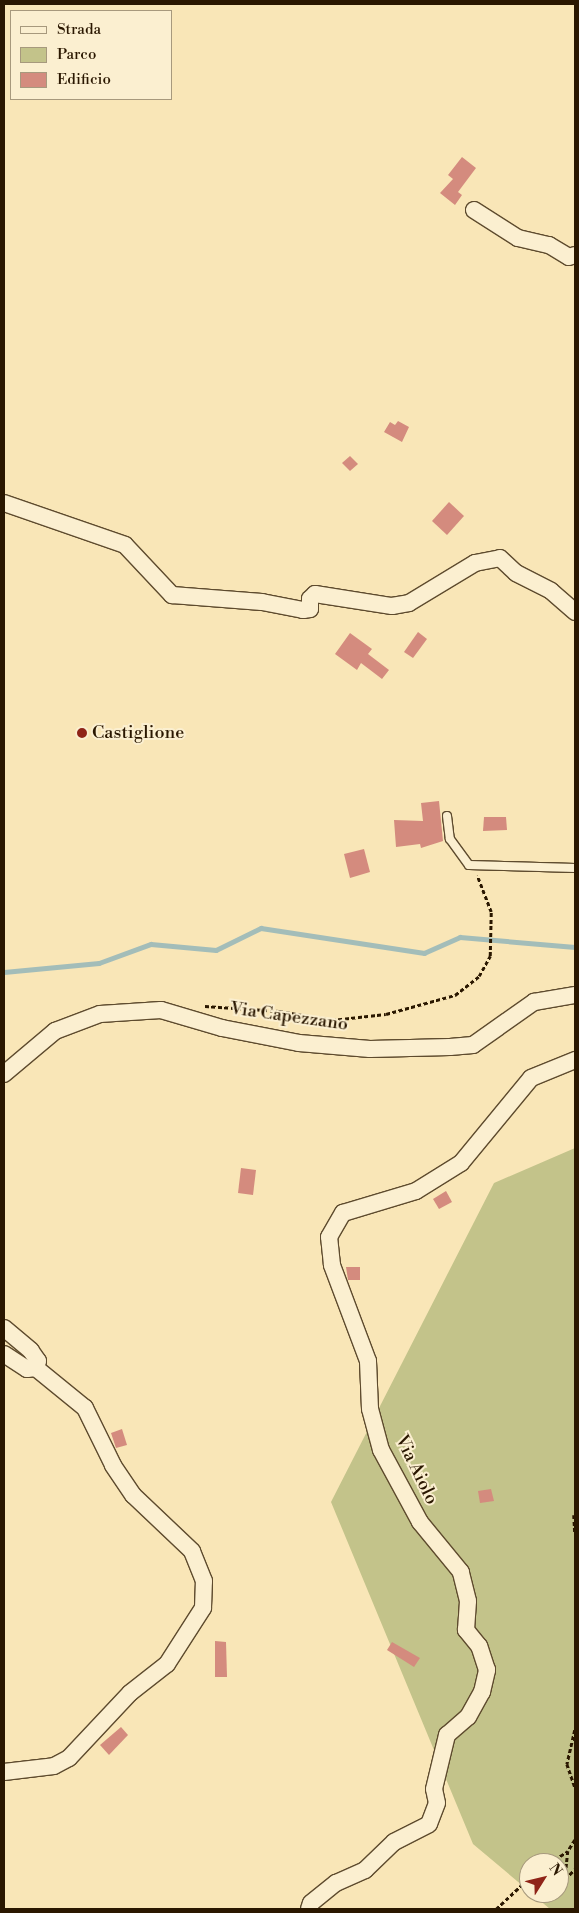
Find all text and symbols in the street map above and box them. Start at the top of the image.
legend [10,10,172,100]
text: Strada [57,20,101,39]
text: Parco [57,45,96,64]
text: Edificio [57,70,111,89]
place label: Castiglione [92,722,184,744]
marker: Castiglione [76,727,88,739]
street label: Via Capezzano [229,998,349,1036]
street label: Via Aiolo [390,1432,442,1508]
north arrow [519,1853,569,1903]
text: N [545,1860,566,1880]

